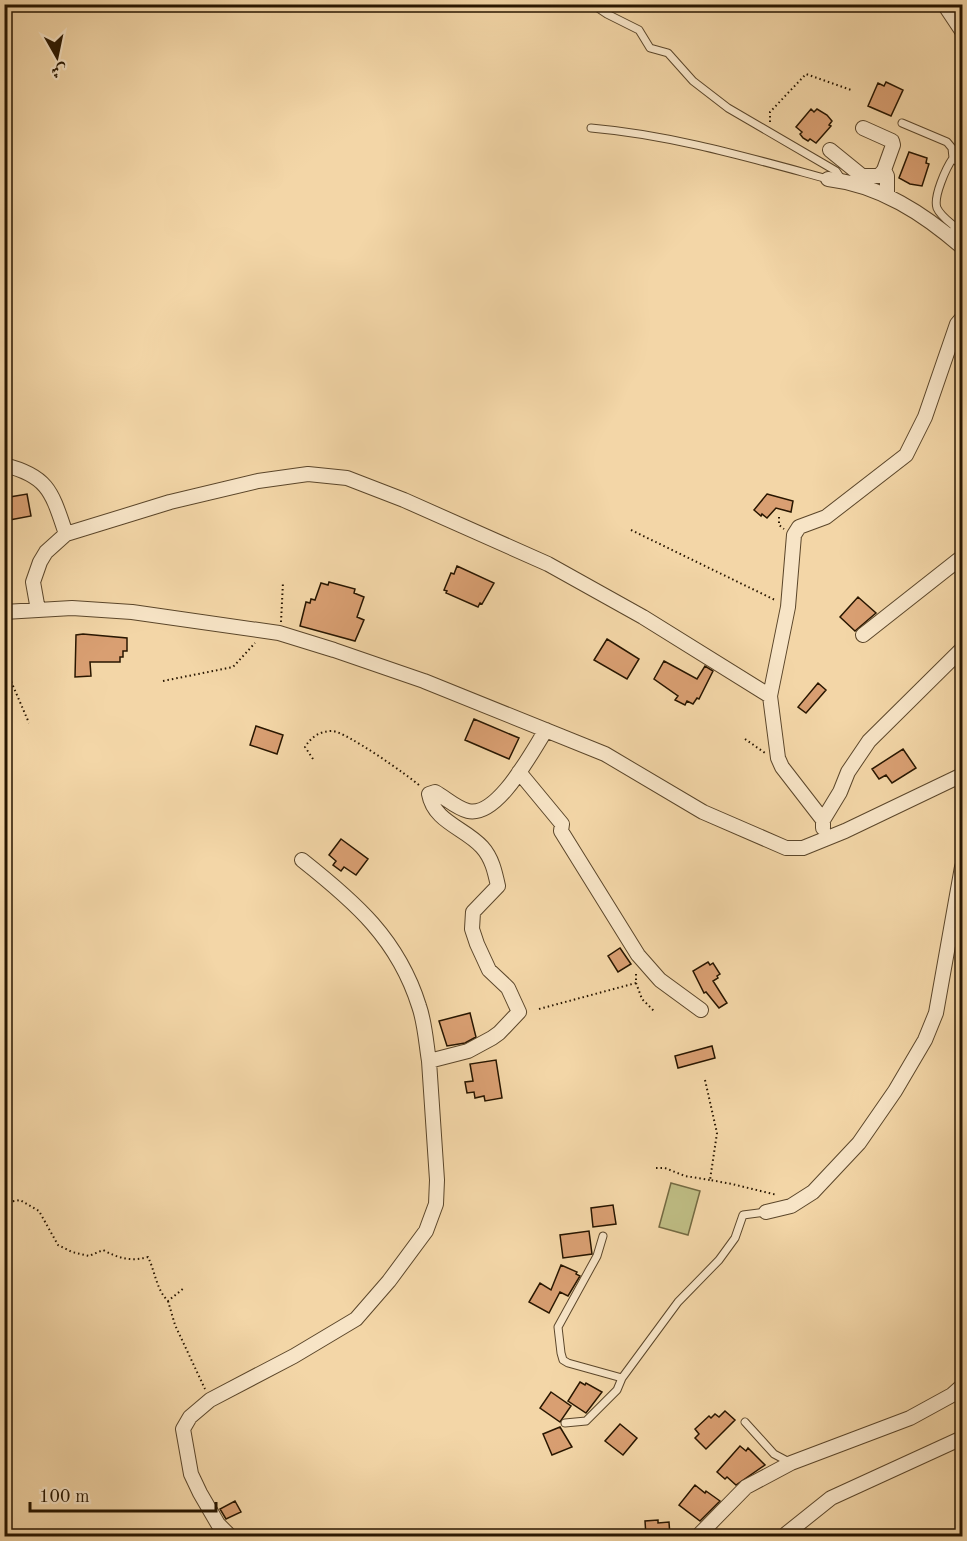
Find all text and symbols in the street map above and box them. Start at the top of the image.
north arrow [27,27,87,87]
text: ش [50,61,68,79]
scale bar [30,1475,216,1513]
text: 100 m [39,1488,90,1506]

